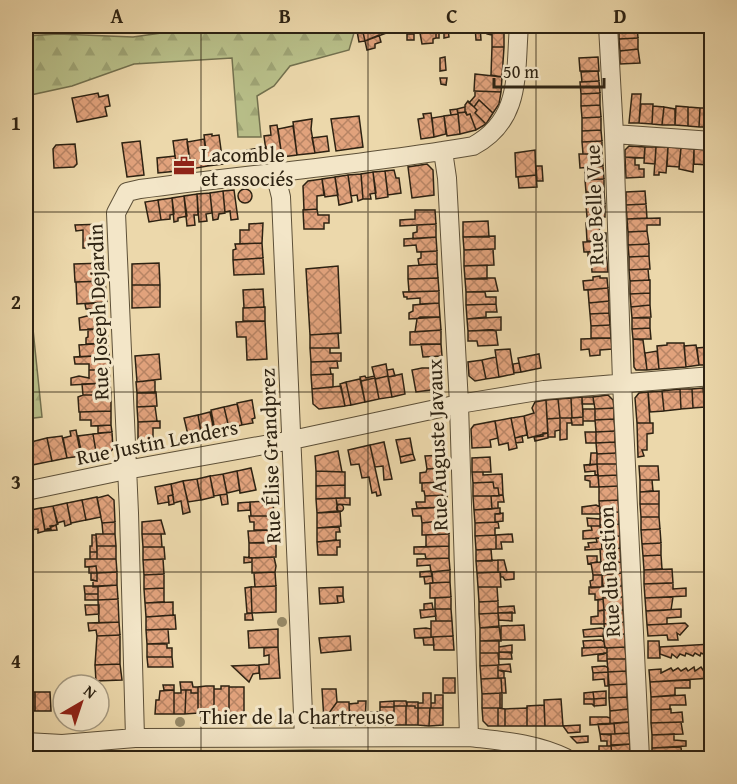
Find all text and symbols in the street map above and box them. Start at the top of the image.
text: A [111,1,124,30]
text: B [279,1,291,30]
text: C [446,1,458,30]
text: D [613,1,627,30]
scale bar [494,51,604,89]
text: 50 m [503,58,539,85]
text: 1 [11,108,21,137]
place label: Lacomble et associés [201,139,294,194]
street label: Rue Belle Vue [576,144,612,266]
office icon: Lacomble et associés [172,154,196,178]
street label: Rue Joseph Dejardin [79,223,117,401]
text: 2 [11,287,21,316]
street label: Rue Auguste Javaux [418,358,455,532]
street label: Rue Élise Grandprez [251,368,289,544]
street label: Rue Justin Lenders [74,411,240,473]
text: 3 [11,467,21,496]
street label: Rue du Bastion [590,506,628,638]
text: 4 [11,646,21,675]
north arrow [51,673,111,733]
text: N [79,679,102,704]
street label: Thier de la Chartreuse [199,701,395,732]

